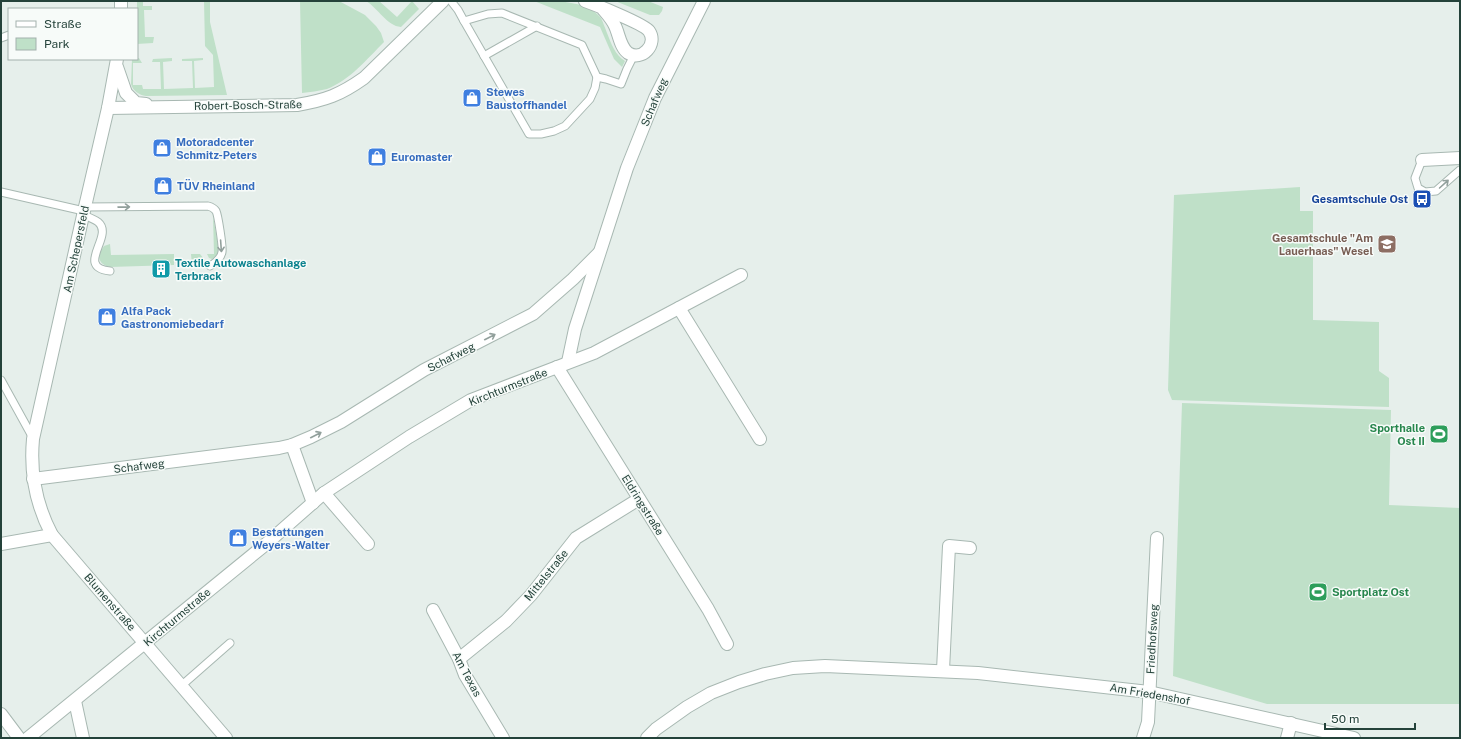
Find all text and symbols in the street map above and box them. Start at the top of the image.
legend [8,8,138,60]
text: Straße [44,17,82,31]
text: Park [44,37,70,51]
street label: Schafweg [638,76,670,128]
place label: Stewes Baustoffhandel [486,86,568,111]
shop icon: Stewes Baustoffhandel [461,87,483,109]
street label: Robert-Bosch-Straße [194,98,302,112]
place label: Motoradcenter Schmitz-Peters [176,136,257,161]
shop icon: Motoradcenter Schmitz-Peters [151,137,173,159]
shop icon: Euromaster [366,146,388,168]
place label: Euromaster [391,151,453,163]
shop icon: TÜV Rheinland [152,175,174,197]
place label: TÜV Rheinland [177,178,255,192]
one-way arrow [1439,179,1449,189]
bus stop icon: Gesamtschule Ost [1411,188,1433,210]
place label: Gesamtschule Ost [1312,193,1408,205]
one-way arrow [117,203,130,211]
street label: Am Schepersfeld [61,204,91,294]
place label: Gesamtschule "Am Lauerhaas" Wesel [1272,232,1373,257]
school or university icon: Gesamtschule "Am Lauerhaas" Wesel [1376,233,1398,255]
one-way arrow [218,239,225,252]
place label: Textile Autowaschanlage Terbrack [175,257,306,282]
building icon: Textile Autowaschanlage Terbrack [150,258,172,280]
place label: Alfa Pack Gastronomiebedarf [121,305,224,330]
shop icon: Alfa Pack Gastronomiebedarf [96,306,118,328]
one-way arrow [484,332,496,340]
street label: Schafweg [425,340,477,374]
street label: Kirchturmstraße [467,366,549,408]
place label: Sporthalle Ost II [1370,422,1425,447]
sports icon: Sporthalle Ost II [1428,423,1450,445]
one-way arrow [309,431,321,438]
street label: Schafweg [113,457,165,475]
street label: Eldringstraße [620,473,666,537]
place label: Bestattungen Weyers-Walter [252,526,330,551]
shop icon: Bestattungen Weyers-Walter [227,527,249,549]
street label: Mittelstraße [522,547,570,603]
street label: Blumenstraße [82,571,138,633]
sports icon: Sportplatz Ost [1307,581,1329,603]
street label: Kirchturmstraße [141,586,213,648]
place label: Sportplatz Ost [1332,586,1409,598]
street label: Friedhofsweg [1144,604,1160,674]
street label: Am Texas [450,649,484,699]
street label: Am Friedenshof [1109,681,1192,707]
scale bar [1325,705,1415,731]
text: 50 m [1331,712,1359,726]

